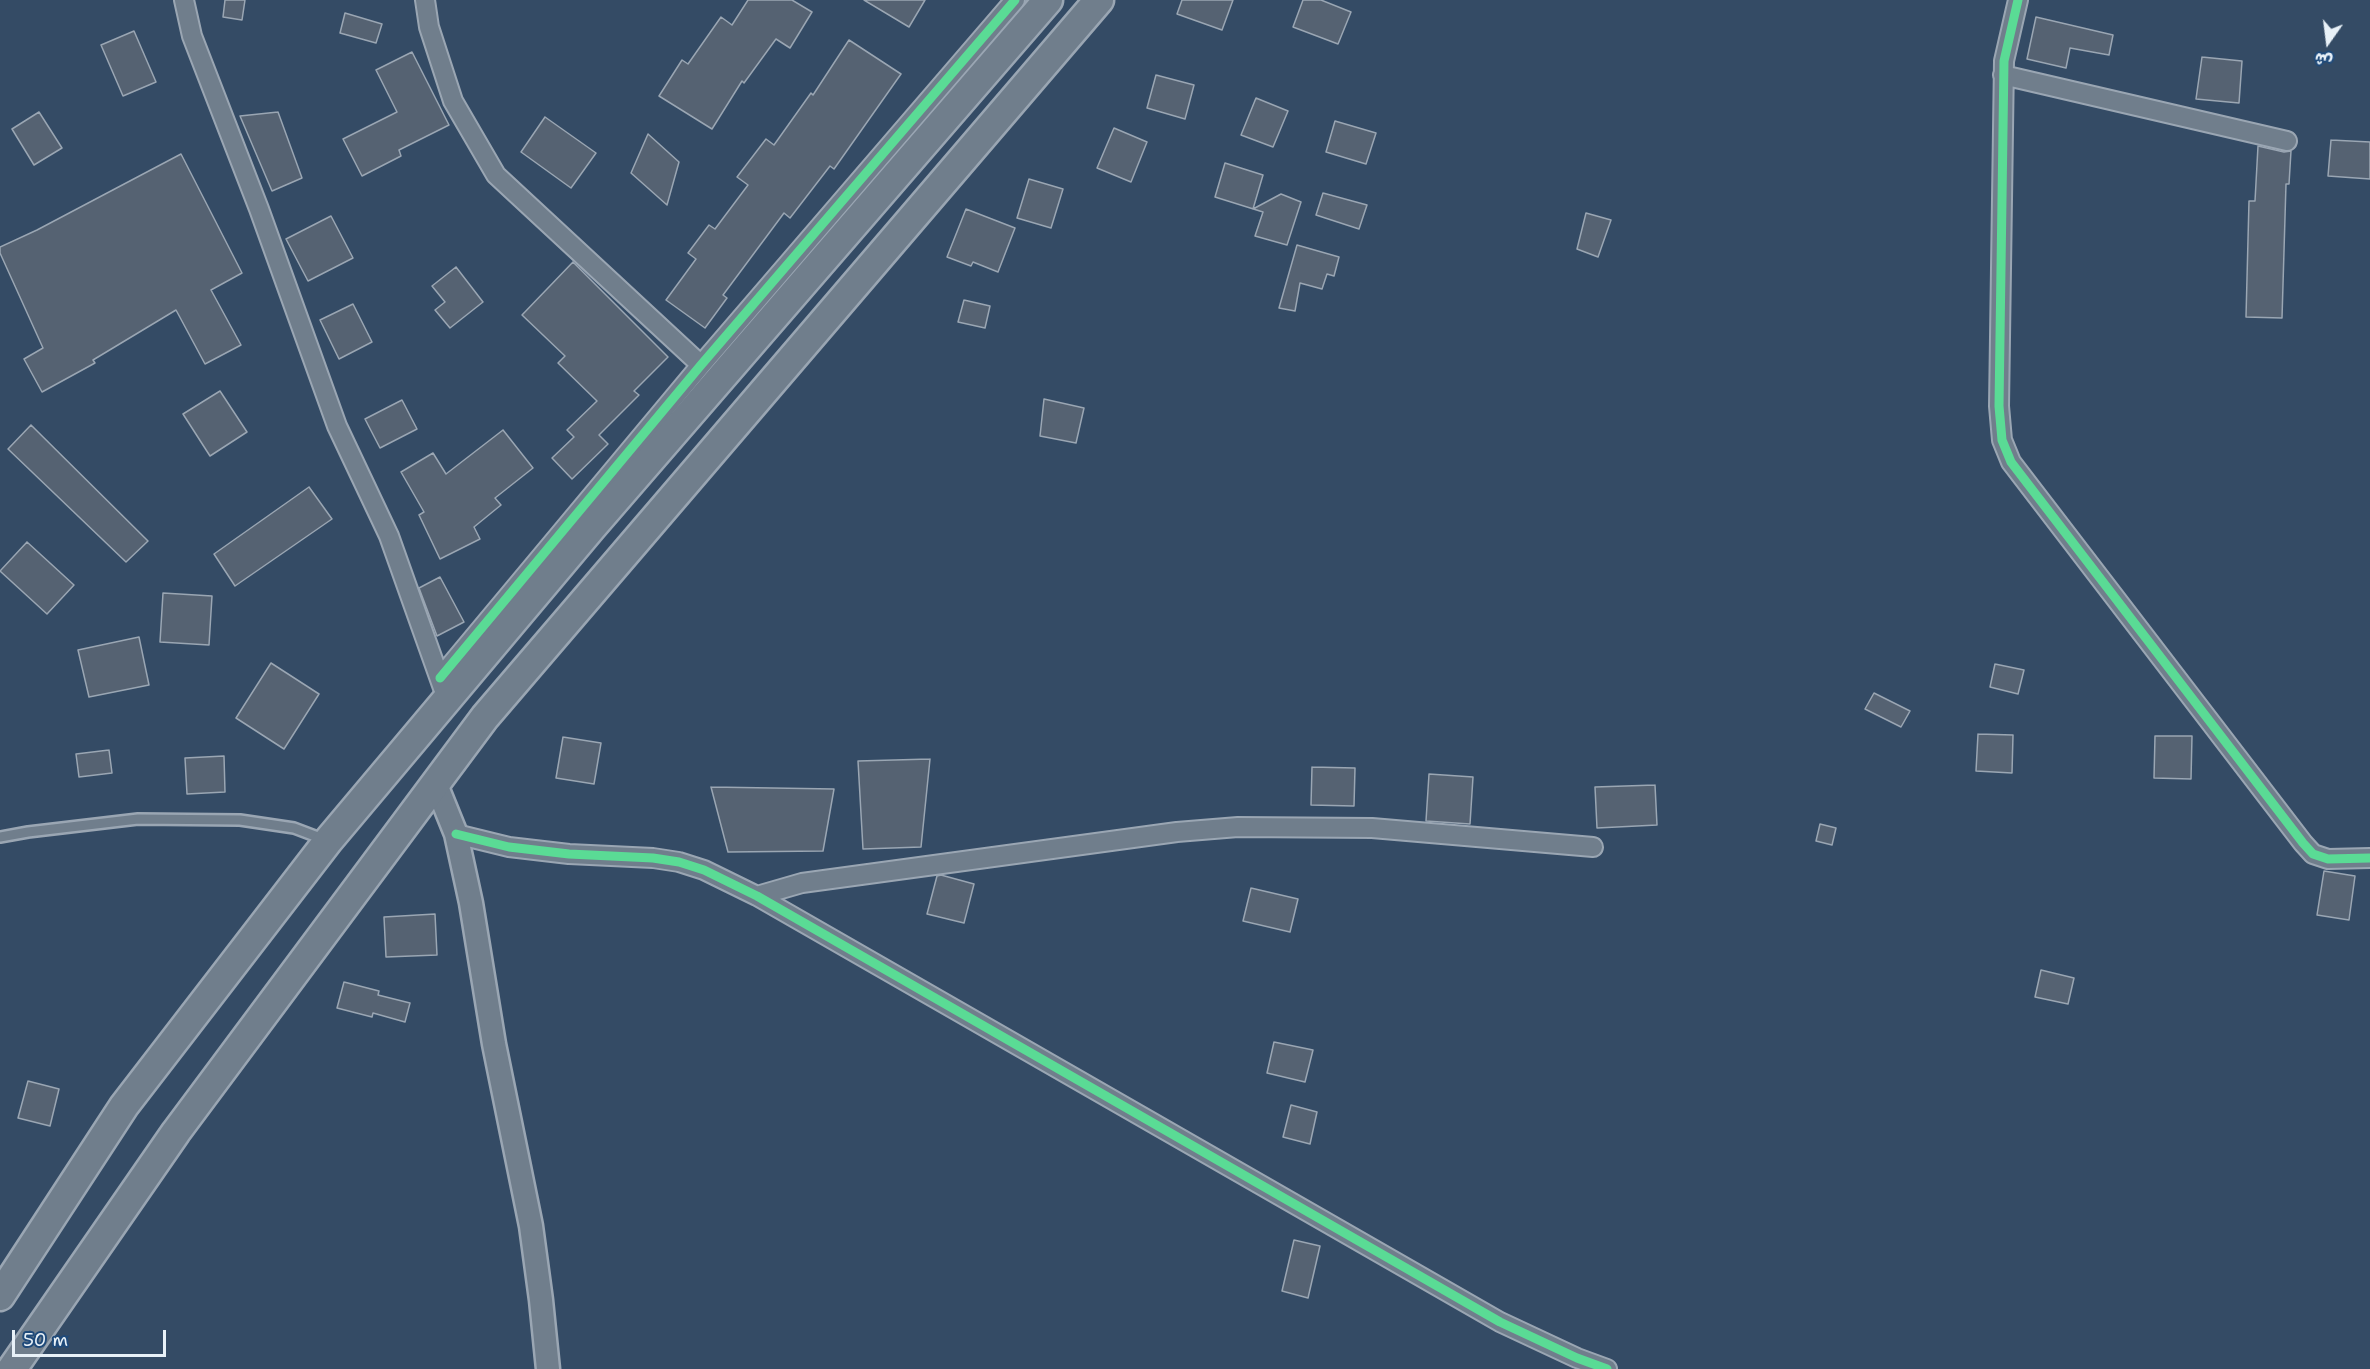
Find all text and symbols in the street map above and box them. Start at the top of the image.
north arrow [2298,12,2358,72]
text: ش [2312,48,2335,72]
scale bar [15,1318,170,1356]
text: 50 m [23,1328,68,1352]

